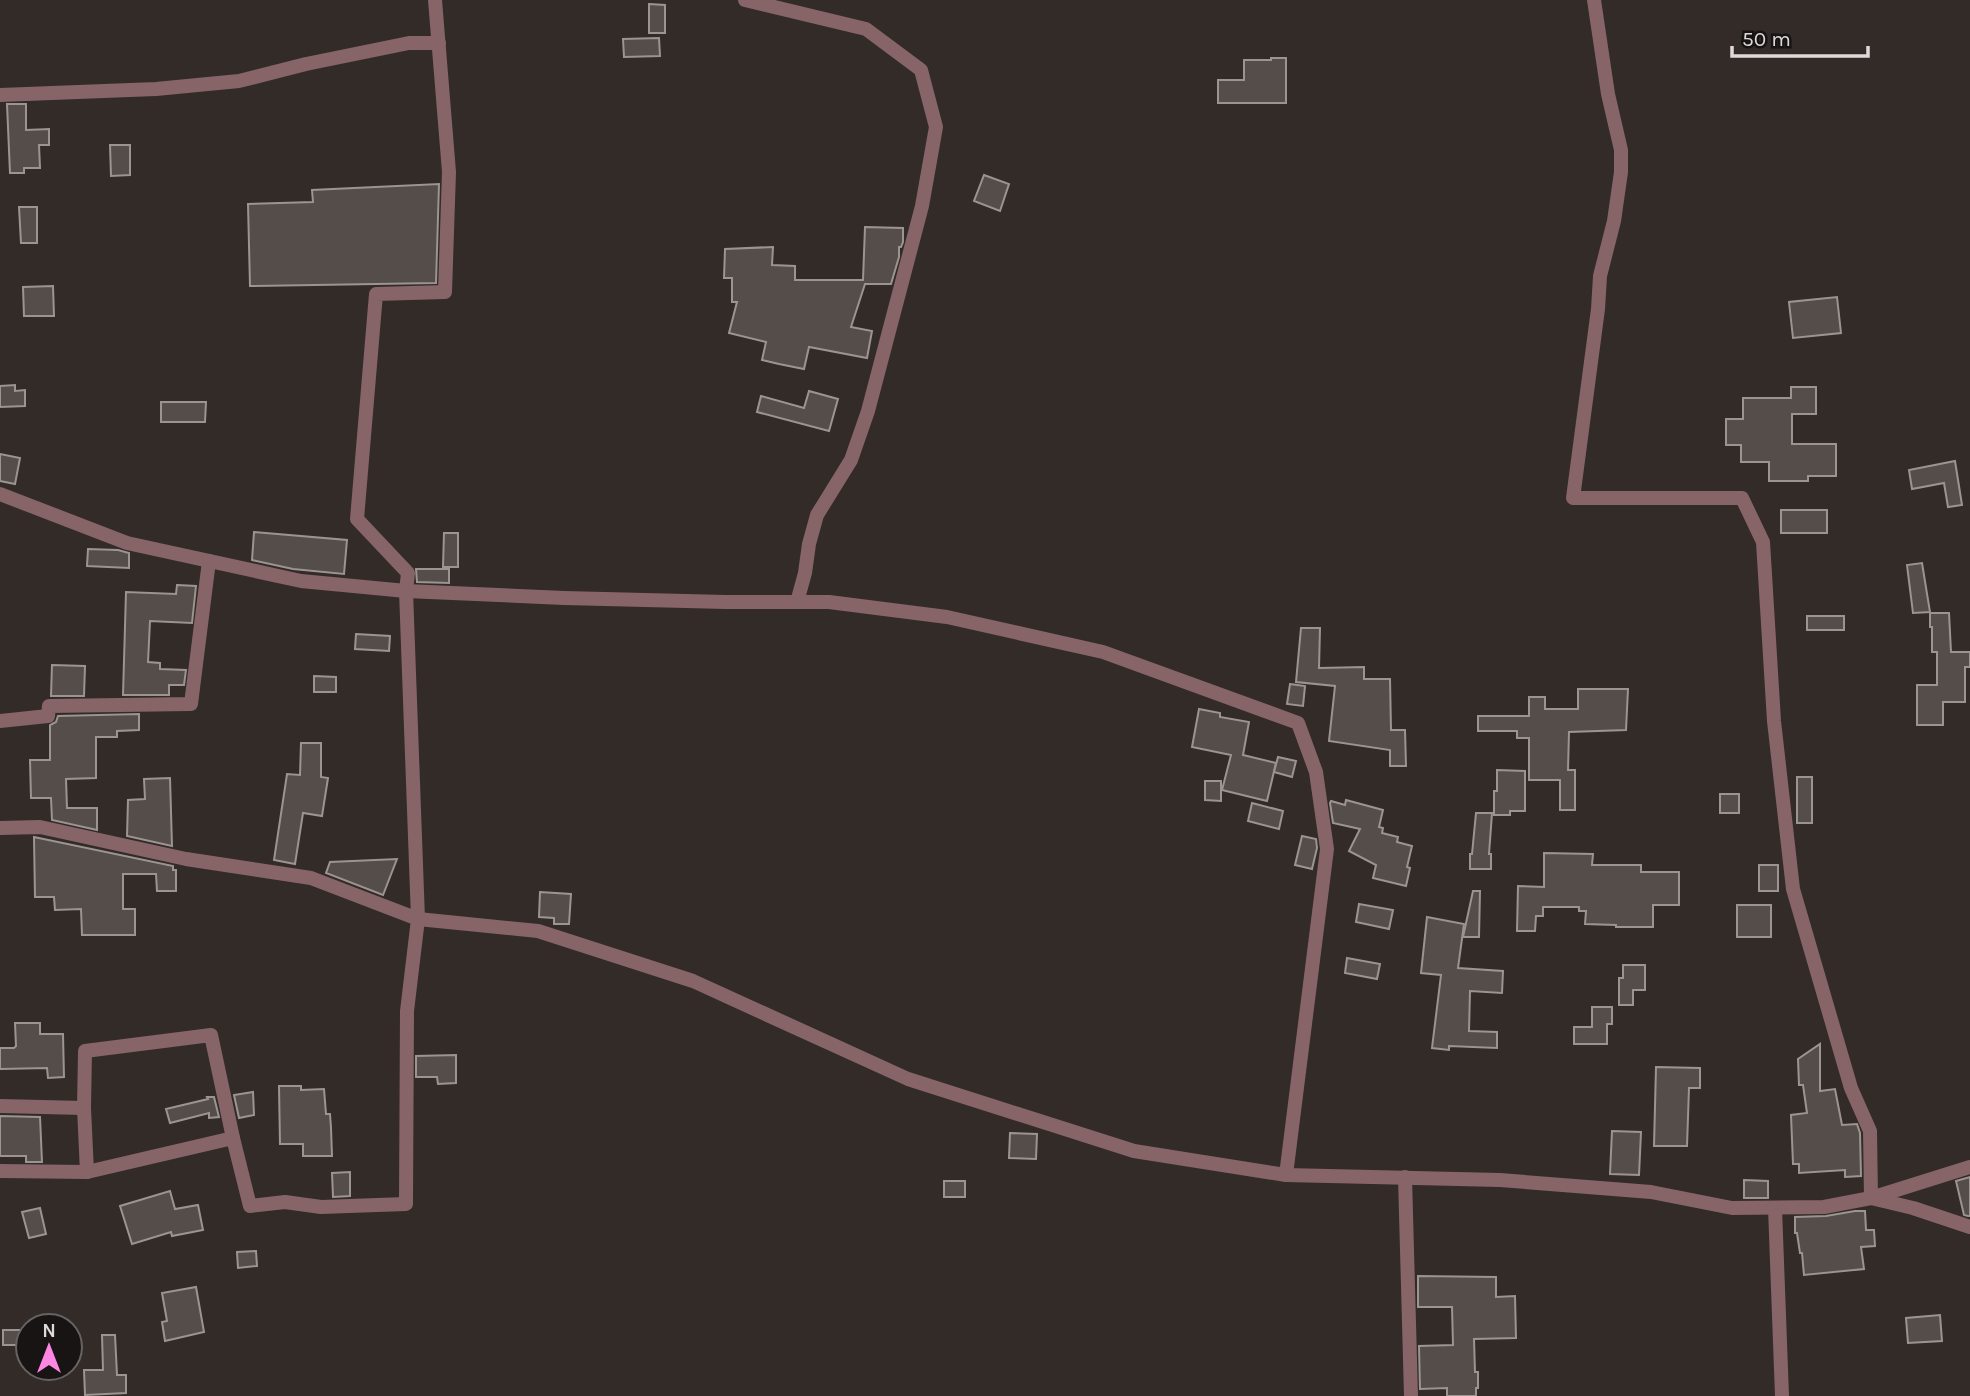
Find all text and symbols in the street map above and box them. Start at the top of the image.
scale bar [1732,14,1868,58]
text: 50 m [1742,27,1791,51]
north arrow [14,1312,84,1382]
text: N [42,1320,56,1342]

